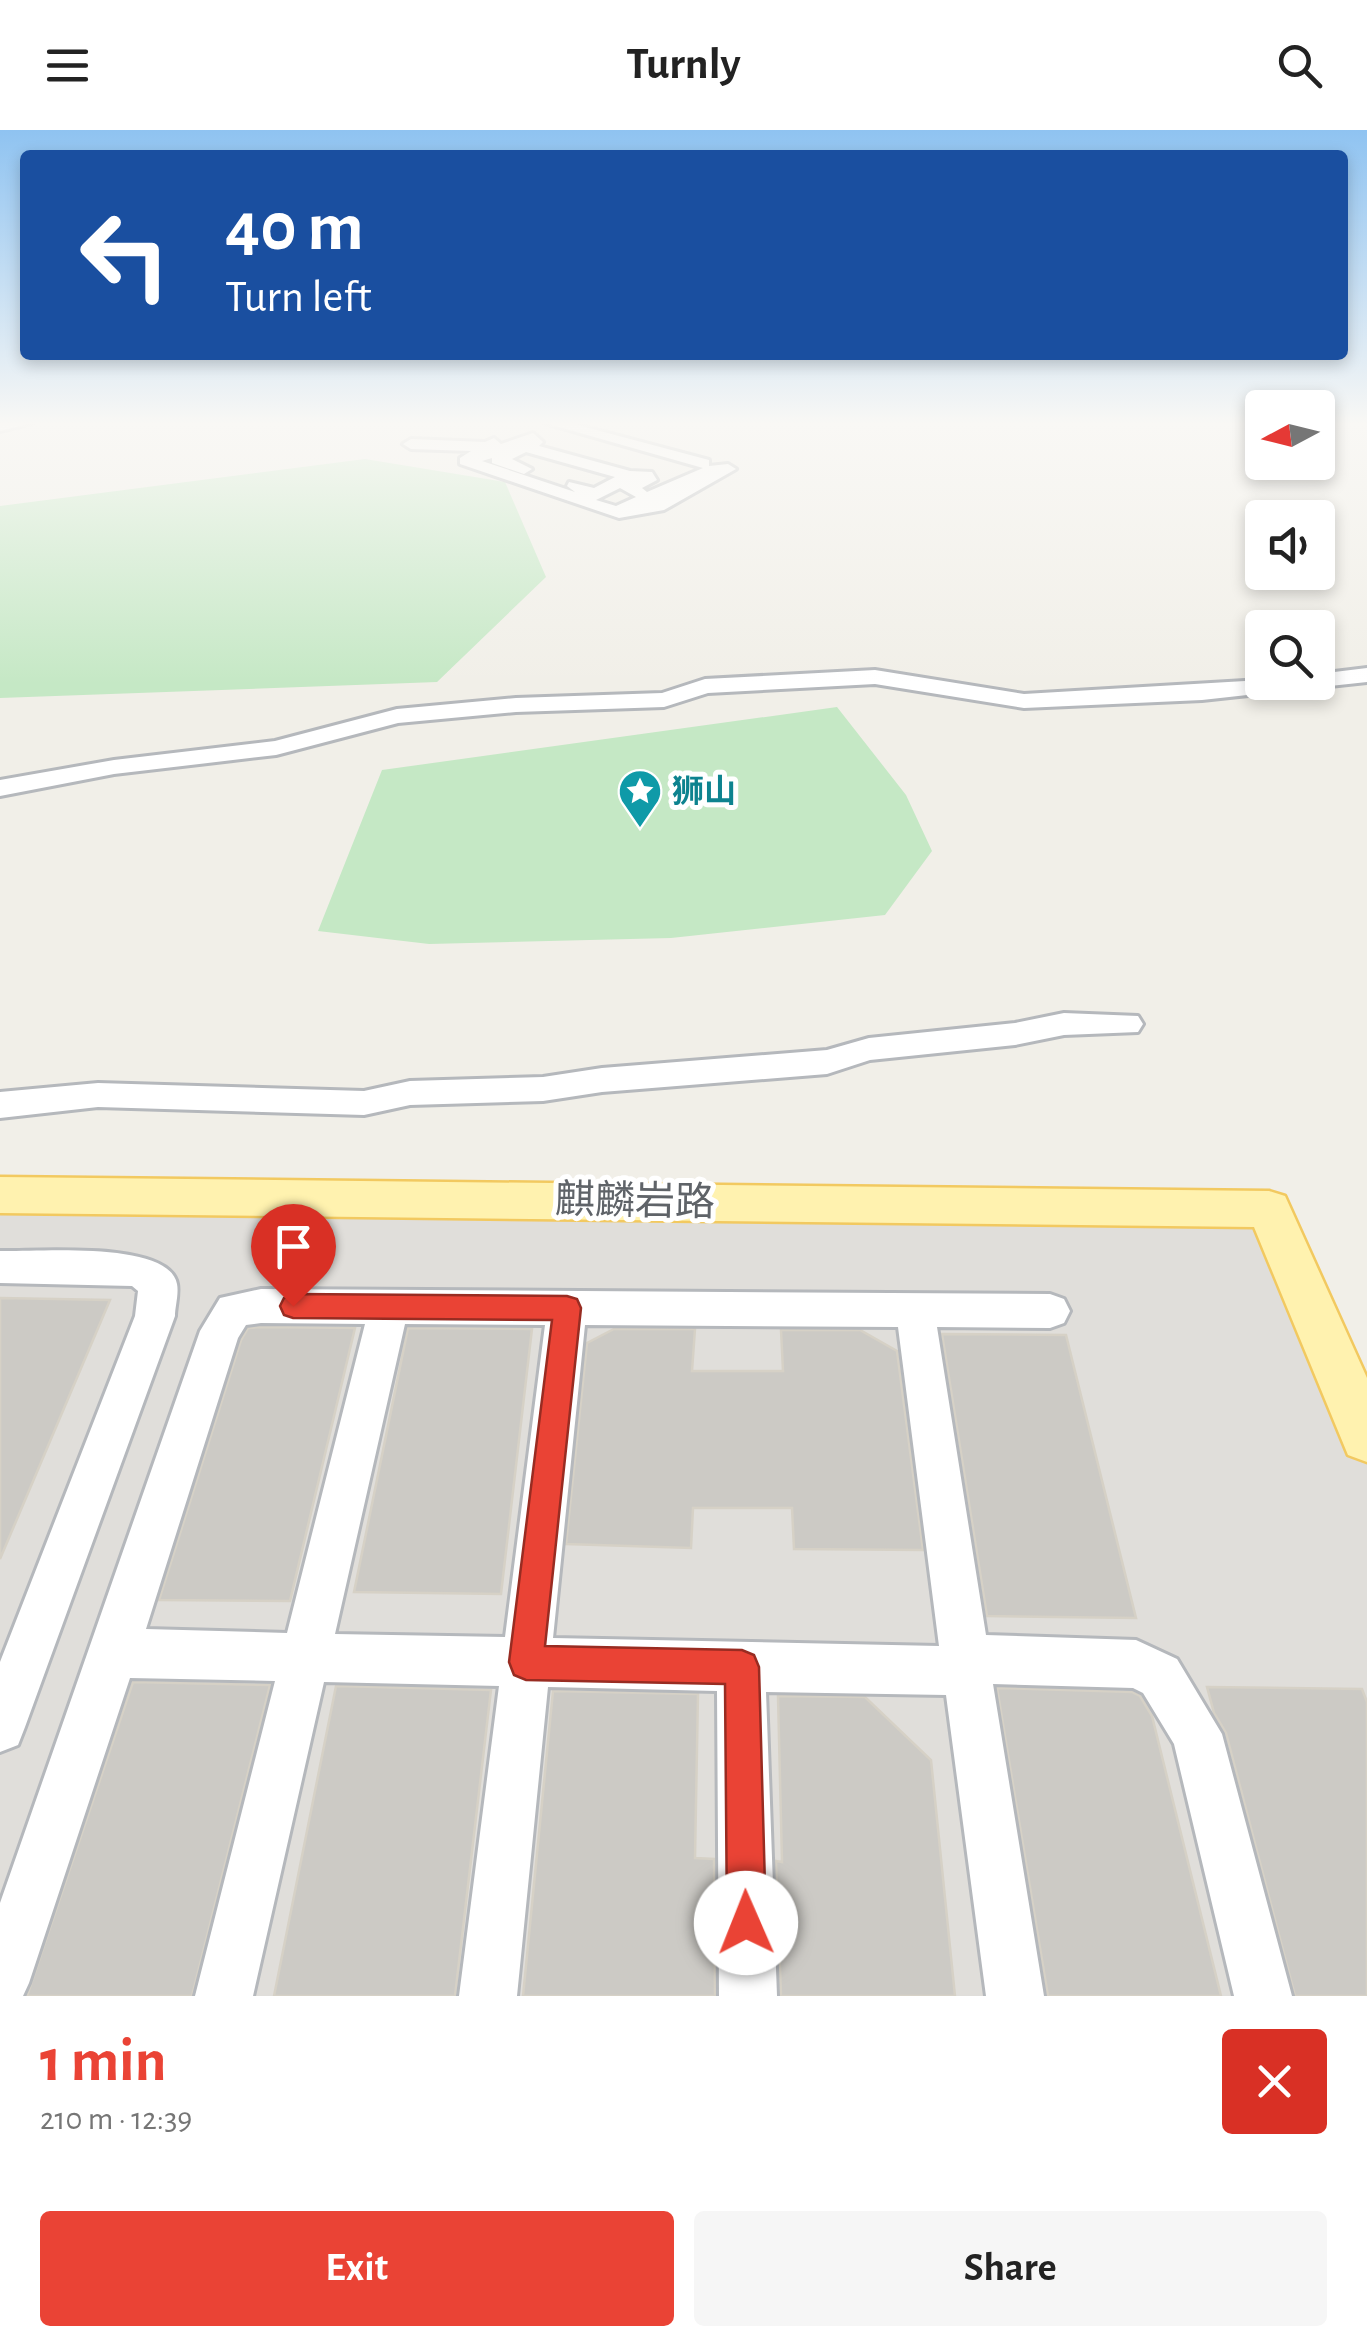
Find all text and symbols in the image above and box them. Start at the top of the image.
icon: menu [40,38,95,93]
icon: search [1272,38,1327,93]
text: Turnly [626,42,741,87]
icon: left [60,190,190,320]
text: 40 m [225,193,364,263]
text: Turn left [225,275,372,320]
north arrow [1245,390,1335,480]
map controls [1245,390,1335,700]
button: sound [1245,500,1335,590]
button: search [1245,610,1335,700]
place icon: 狮山 [617,768,663,829]
place label: 狮山 [672,774,736,808]
street label: 麒麟岩路 [555,1179,715,1223]
pin [251,1204,336,1307]
icon: arrive [266,1219,321,1274]
position arrow [694,1871,798,1975]
button: close [1222,2029,1327,2134]
text: 1 min [40,2032,166,2092]
text: 210 m · 12:39 [40,2103,192,2135]
button: Exit [40,2211,674,2326]
button: Share [694,2211,1327,2326]

